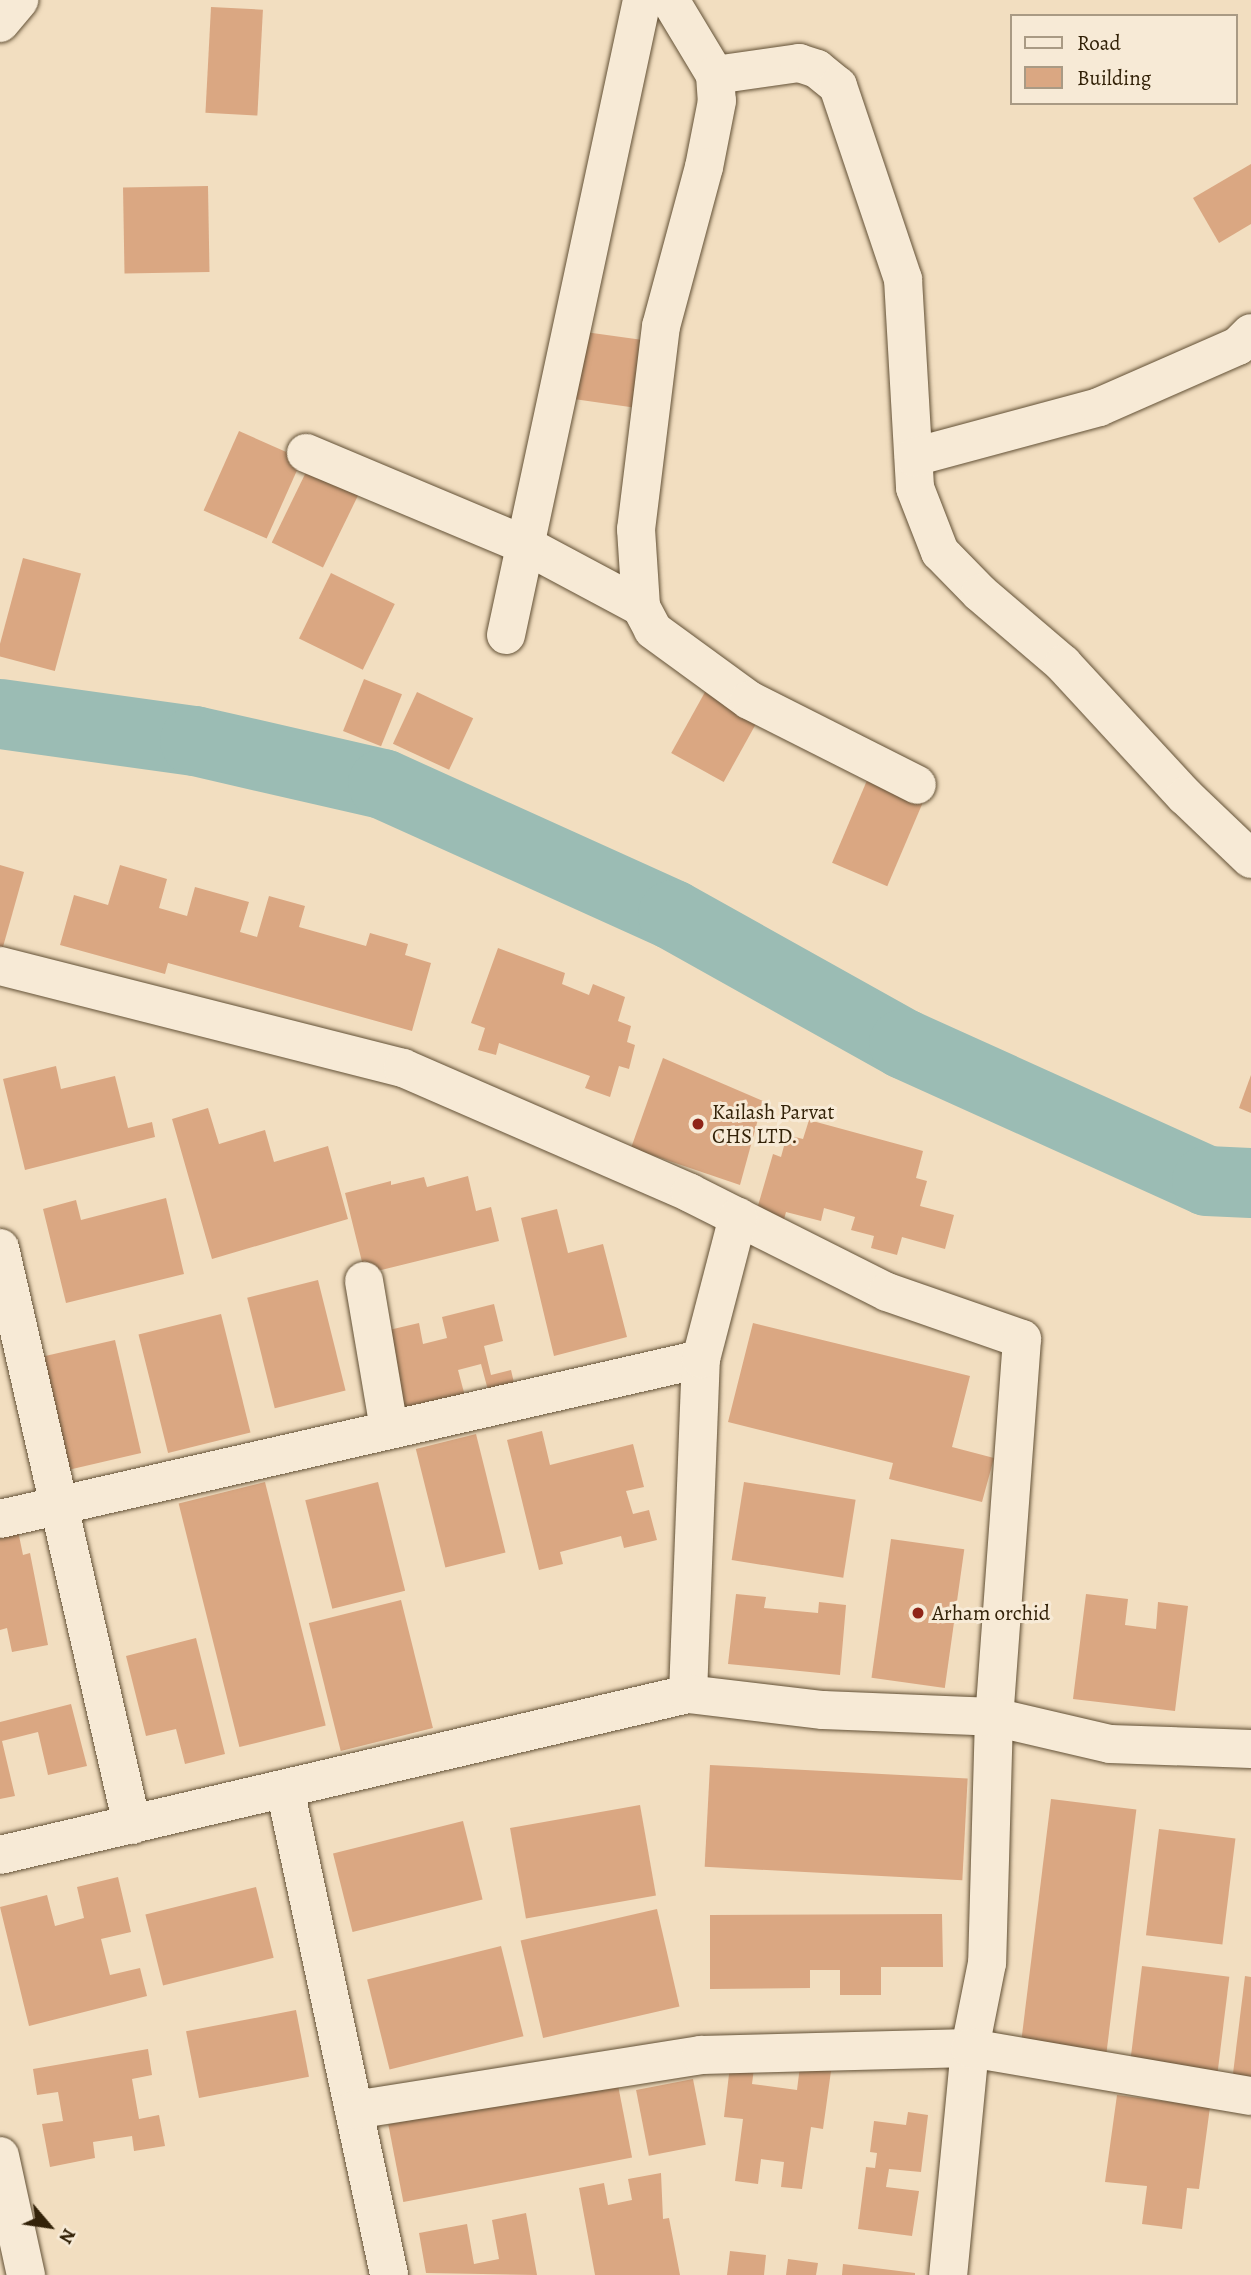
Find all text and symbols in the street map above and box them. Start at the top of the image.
legend [1010,14,1237,105]
text: Road [1077,29,1121,57]
text: Building [1077,64,1151,92]
place label: Kailash Parvat CHS LTD. [712,1099,834,1149]
marker: Kailash Parvat CHS LTD. [690,1116,706,1132]
place label: Arham orchid [932,1600,1050,1626]
marker: Arham orchid [910,1605,926,1621]
north arrow [14,2191,84,2261]
text: N [53,2224,82,2249]

